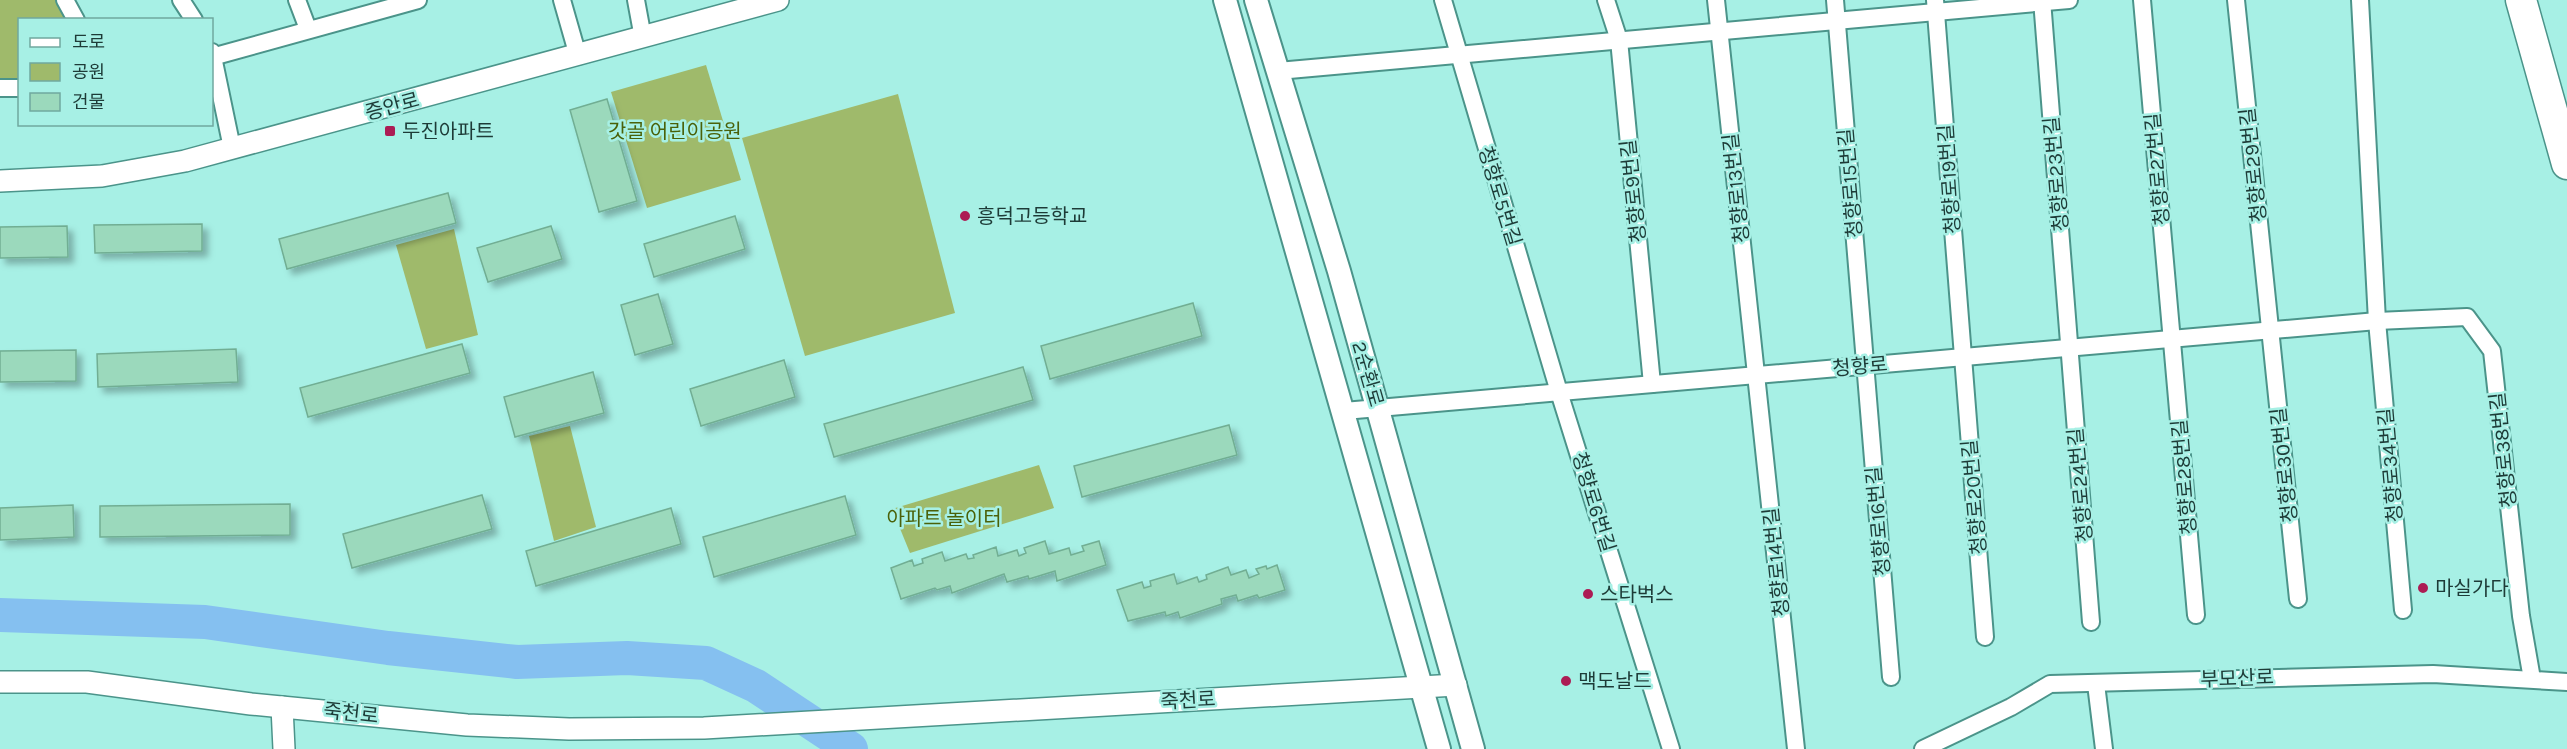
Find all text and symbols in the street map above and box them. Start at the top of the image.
legend [18,18,213,126]
text: 도로 [72,31,105,53]
text: 공원 [72,61,105,83]
street label: 증안로 [362,88,422,125]
text: 건물 [72,91,105,113]
street label: 청향로29번길 [2236,106,2271,223]
street label: 청향로27번길 [2141,112,2174,226]
street label: 청향로23번길 [2040,115,2073,232]
place label: 두진아파트 [402,120,494,143]
park label: 갓골 어린이공원 [608,120,742,143]
street label: 청향로19번길 [1934,123,1965,235]
marker: 두진아파트 [383,124,397,138]
street label: 청향로15번길 [1834,127,1867,239]
street label: 청향로13번길 [1719,132,1754,244]
street label: 청향로9번길 [1617,138,1650,244]
street label: 청향로5번길 [1473,143,1526,249]
place label: 흥덕고등학교 [977,205,1087,228]
marker: 흥덕고등학교 [958,209,972,223]
street label: 2순환로 [1347,339,1388,409]
street label: 청향로 [1832,353,1889,380]
street label: 청향로38번길 [2486,391,2521,509]
street label: 청향로30번길 [2267,406,2302,524]
street label: 청향로34번길 [2374,407,2407,523]
street label: 청향로28번길 [2168,418,2201,536]
street label: 청향로24번길 [2064,427,2097,543]
street label: 청향로20번길 [1958,438,1991,555]
street label: 청향로6번길 [1567,449,1620,555]
street label: 청향로16번길 [1862,465,1895,577]
street label: 청향로14번길 [1759,506,1794,618]
park label: 아파트 놀이터 [886,507,1002,530]
place label: 마실가다 [2435,577,2509,600]
marker: 마실가다 [2416,581,2430,595]
place label: 스타벅스 [1600,583,1674,606]
marker: 스타벅스 [1581,587,1595,601]
street label: 부모산로 [2200,666,2274,691]
place label: 맥도날드 [1578,670,1652,693]
marker: 맥도날드 [1559,674,1573,688]
street label: 죽천로 [1160,688,1216,713]
street label: 죽천로 [322,699,380,728]

